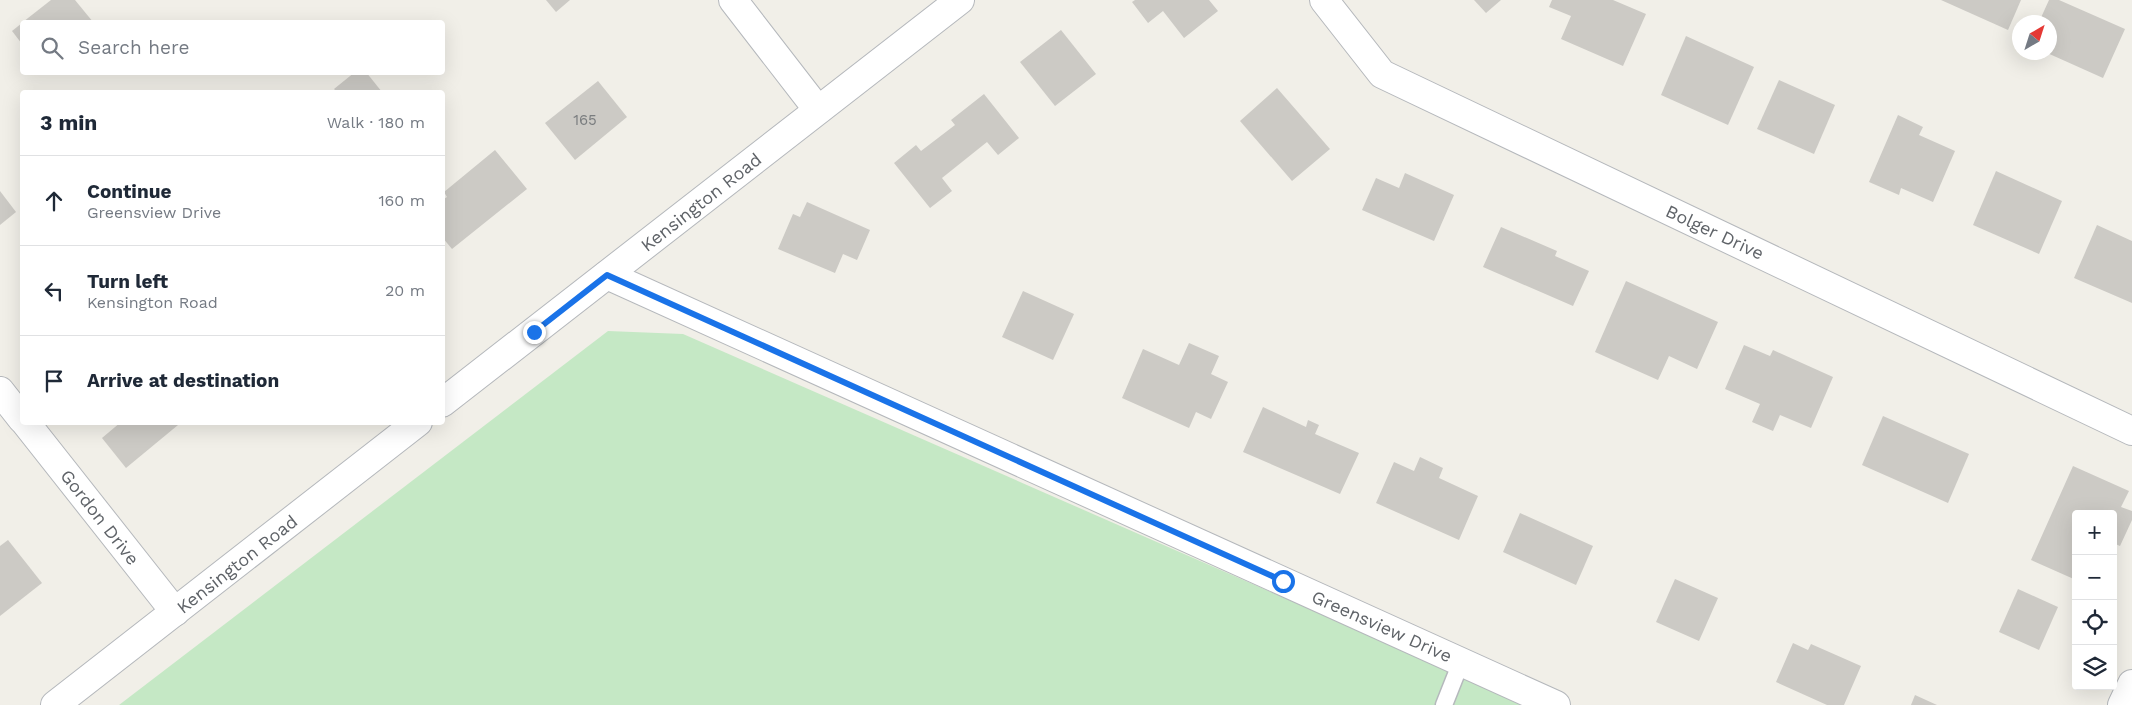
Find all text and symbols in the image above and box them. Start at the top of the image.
north arrow [2012,15,2057,60]
search box [20,20,445,75]
icon: search [38,34,66,62]
text: Search here [78,36,189,59]
text: 3 min [40,110,97,135]
house number: 165 [573,111,597,129]
text: Walk · 180 m [327,113,425,132]
street label: Kensington Road [637,148,765,256]
text: Continue [87,180,171,203]
icon: ahead [40,187,68,215]
text: 160 m [378,191,425,210]
street label: Bolger Drive [1663,200,1767,264]
text: Greensview Drive [87,203,221,222]
text: Turn left [87,270,168,293]
icon: left [40,277,68,305]
text: 20 m [385,281,425,300]
text: Kensington Road [87,293,218,312]
route end [523,321,546,344]
icon: arrive [40,367,68,395]
text: Arrive at destination [87,369,279,392]
street label: Gordon Drive [56,465,144,569]
street label: Kensington Road [173,510,301,618]
map controls [2072,510,2117,690]
button: + [2072,510,2117,555]
button: − [2072,555,2117,600]
route start [1272,570,1295,593]
street label: Greensview Drive [1309,586,1455,666]
button: locate [2072,600,2117,645]
button: layers [2072,645,2117,690]

